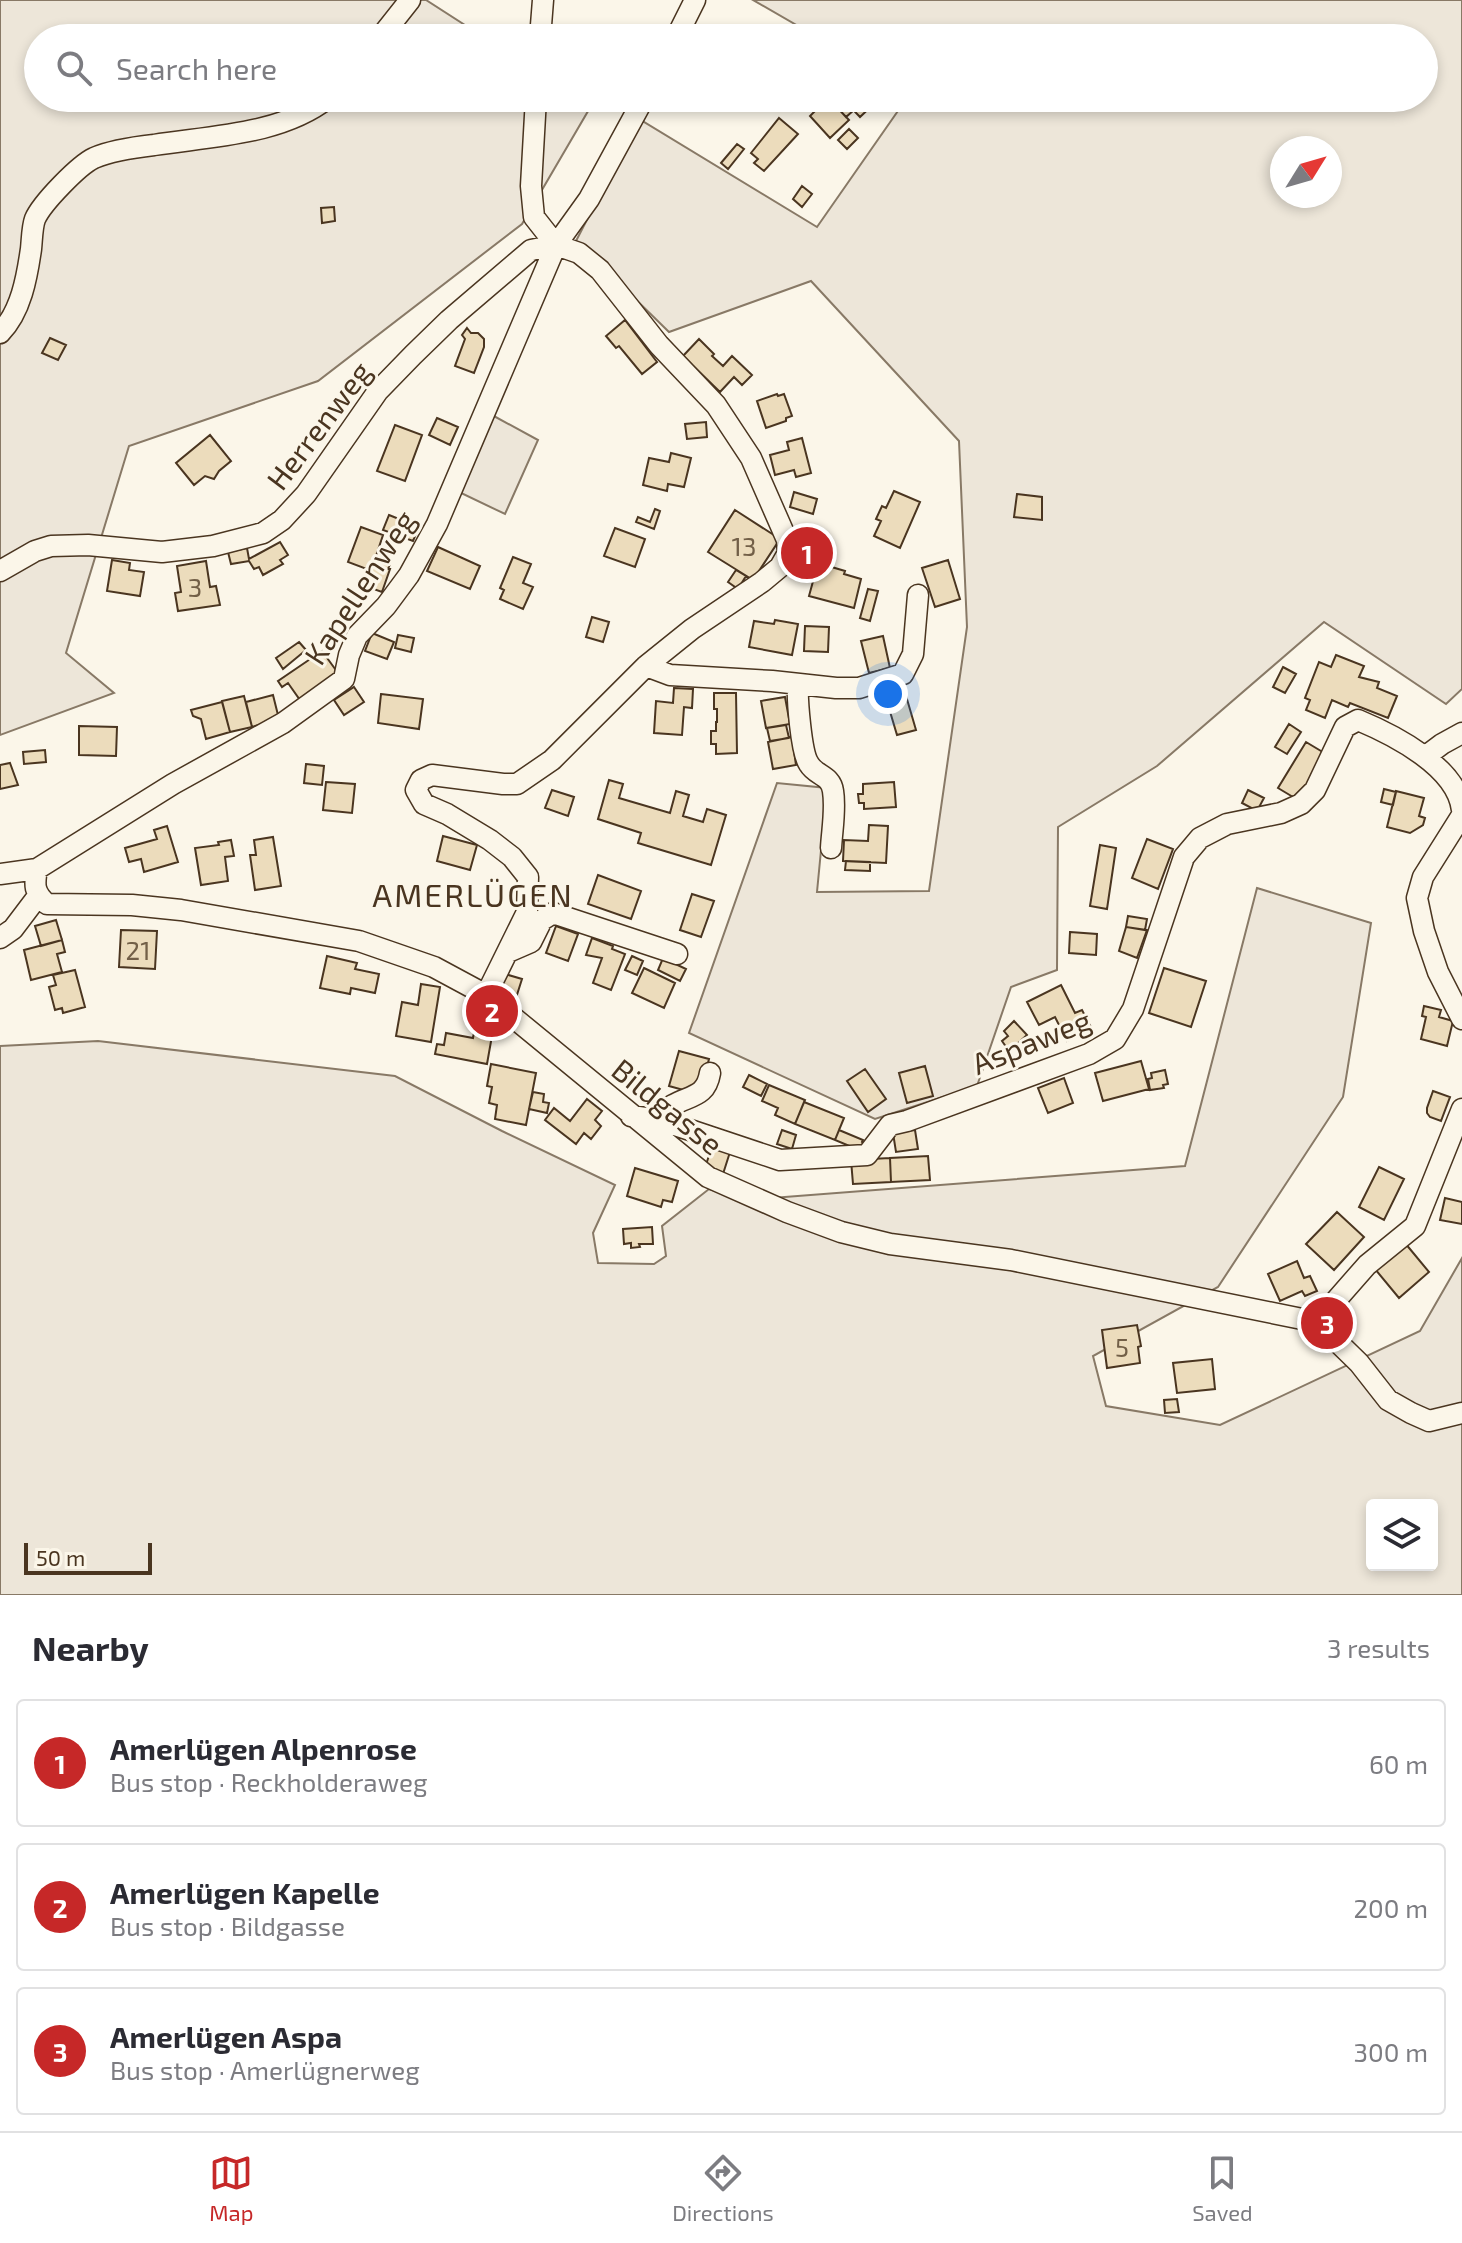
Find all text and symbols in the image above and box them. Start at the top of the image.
search box [24,24,1438,112]
icon: search [52,46,96,90]
text: Search here [116,50,277,86]
north arrow [1270,136,1342,208]
street label: Herrenweg [258,354,378,496]
street label: Kapellenweg [296,503,422,671]
pin: 1 [781,523,833,583]
house number: 13 [732,530,756,561]
house number: 3 [188,571,202,602]
your location [868,674,908,714]
district label: AMERLÜGEN [372,875,574,913]
house number: 21 [126,934,150,965]
pin: 2 [466,981,518,1041]
street label: Aspaweg [966,1001,1096,1081]
street label: Bildgasse [605,1051,731,1161]
pin: 3 [1301,1293,1353,1353]
house number: 5 [1115,1331,1129,1362]
map controls [1366,1499,1438,1571]
button: layers [1366,1499,1438,1571]
scale bar [24,1539,152,1575]
text: 50 m [36,1544,85,1570]
text: Nearby [32,1627,149,1668]
text: 3 results [1327,1632,1430,1663]
text: Amerlügen Alpenrose [110,1730,417,1766]
text: 1 [54,1748,66,1779]
text: 60 m [1369,1748,1428,1779]
text: Bus stop · Reckholderaweg [110,1766,427,1797]
text: Amerlügen Kapelle [110,1874,380,1910]
text: 2 [52,1892,68,1923]
text: 200 m [1353,1892,1428,1923]
text: Bus stop · Bildgasse [110,1910,345,1941]
text: Amerlügen Aspa [110,2018,342,2054]
text: 3 [53,2036,67,2067]
text: 300 m [1354,2036,1428,2067]
text: Bus stop · Amerlügnerweg [110,2054,420,2085]
tab: Map [209,2151,253,2225]
tab: Directions [672,2151,774,2225]
tab: Saved [1192,2151,1253,2225]

